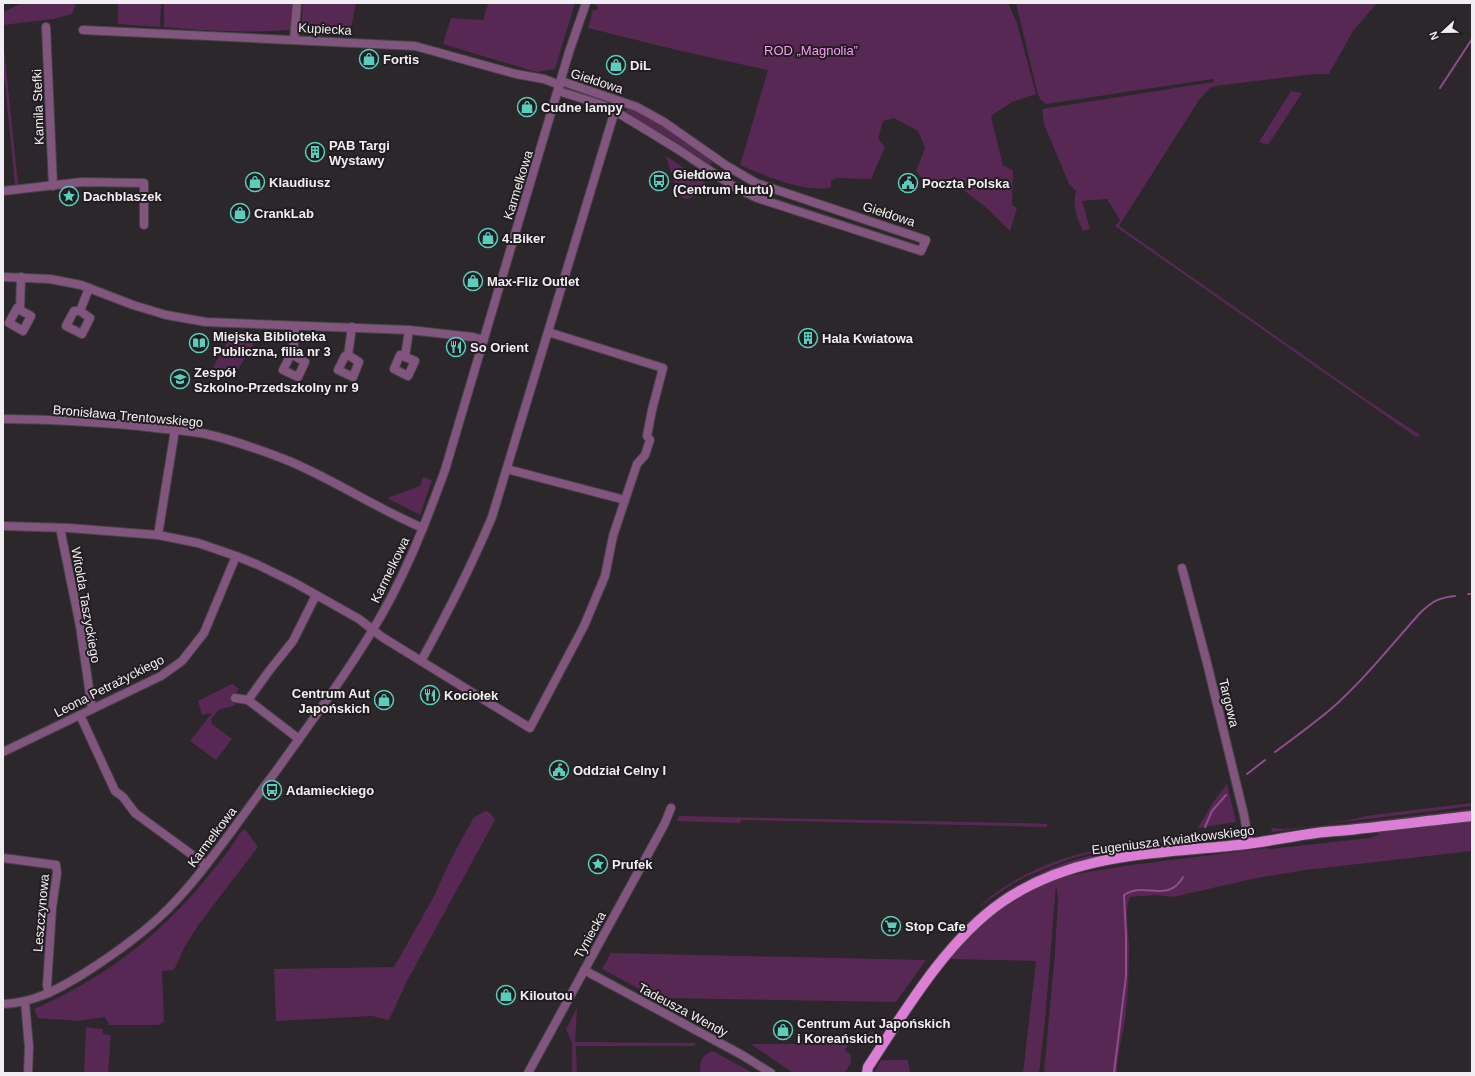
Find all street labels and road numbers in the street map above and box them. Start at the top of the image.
street label: Kupiecka [298,20,353,38]
street label: Giełdowa [569,65,626,97]
street label: Kamila Stefki [29,69,47,145]
street label: Karmelkowa [500,148,536,221]
street label: Giełdowa [861,198,918,230]
street label: Bronisława Trentowskiego [52,402,204,430]
street label: Karmelkowa [368,534,413,605]
street label: Witolda Taszyckiego [68,546,104,664]
street label: Leona Petrażyckiego [52,652,166,720]
street label: Targowa [1216,677,1242,729]
street label: Karmelkowa [184,803,240,870]
street label: Eugeniusza Kwiatkowskiego [1091,823,1255,857]
street label: Leszczynowa [30,873,52,953]
street label: Tyniecka [571,908,609,961]
street label: Tadeusza Wendy [636,980,731,1040]

